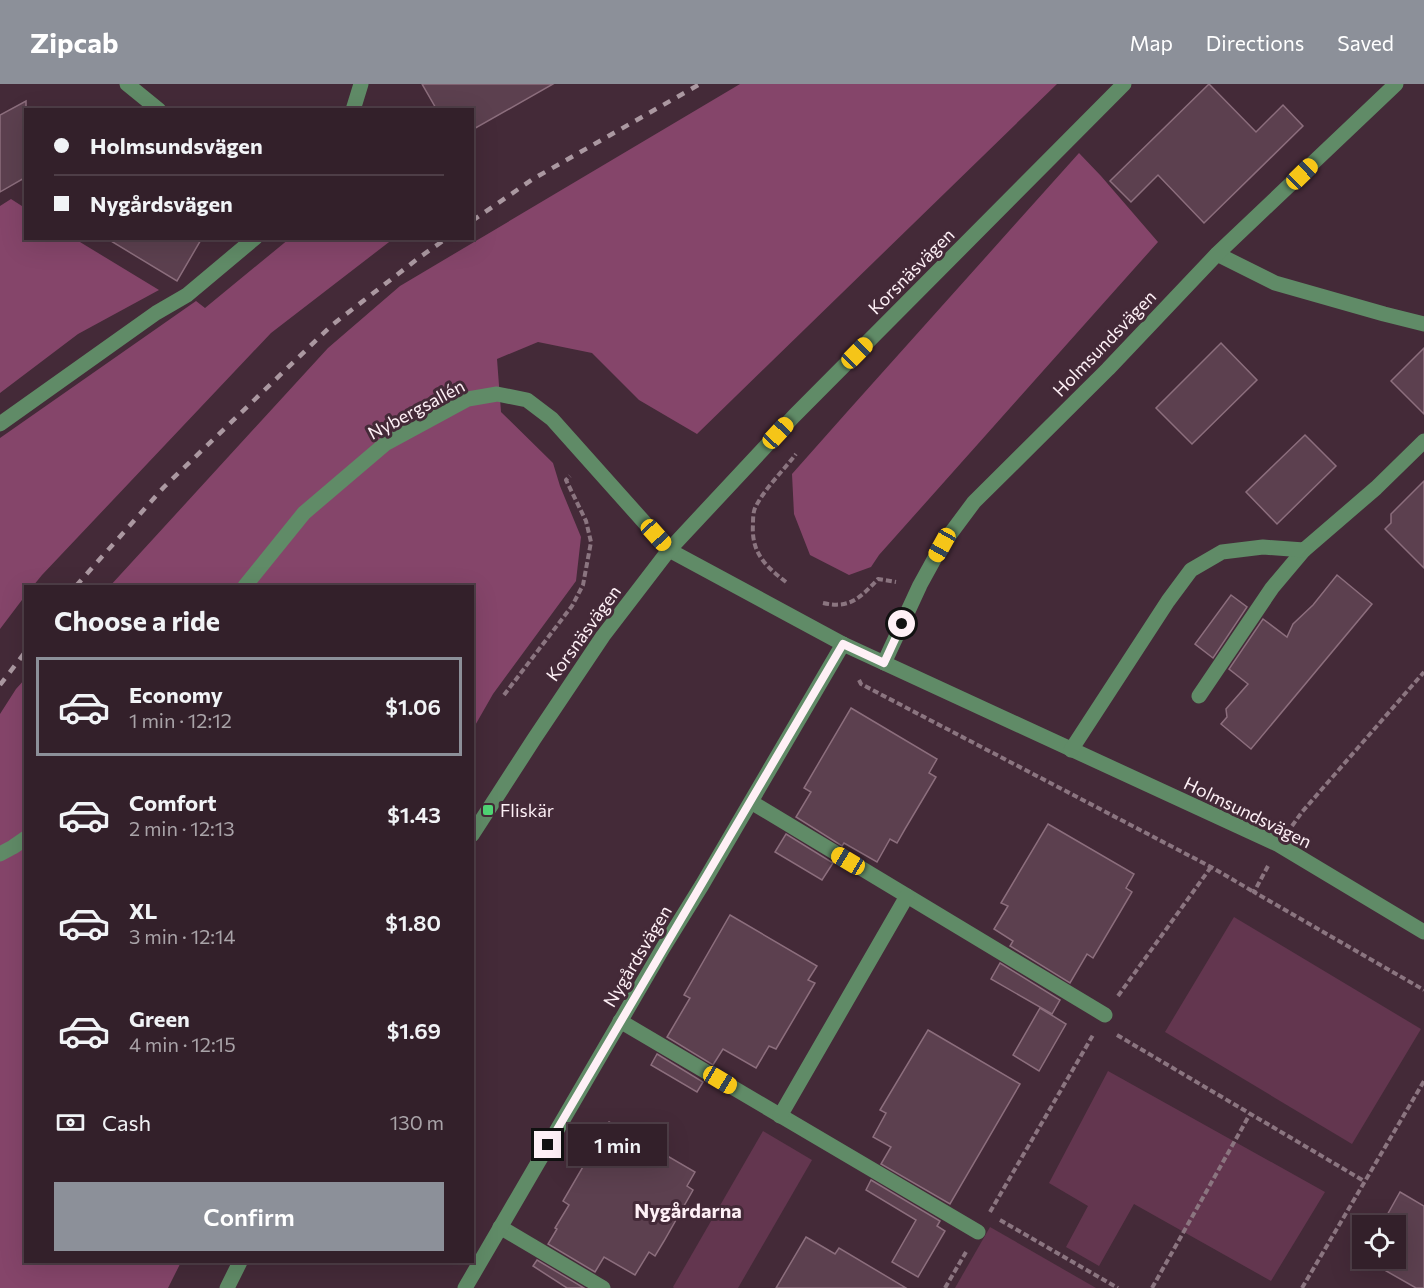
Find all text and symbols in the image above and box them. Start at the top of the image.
text: Zipcab [30,25,119,59]
text: Map [1130,30,1173,55]
text: Directions [1206,30,1304,55]
text: Saved [1337,30,1394,55]
text: Holmsundsvägen [90,132,263,159]
car [1283,155,1321,193]
text: Nygårdsvägen [90,190,233,217]
street label: Korsnäsvägen [863,223,959,319]
street label: Holmsundsvägen [1048,285,1160,401]
car [838,334,876,372]
street label: Nybergsallén [364,374,468,444]
car [759,414,797,452]
car [637,516,675,554]
car [925,525,959,565]
street label: Korsnäsvägen [541,581,625,685]
text: Choose a ride [54,604,220,637]
route start [888,610,915,637]
icon: car [57,680,111,734]
text: Economy [129,681,223,708]
text: $1.06 [385,693,441,720]
text: 1 min · 12:12 [129,708,232,732]
street label: Holmsundsvägen [1181,772,1315,852]
icon: car [57,788,111,842]
text: Comfort [129,789,217,816]
place label: Fliskär [500,799,554,821]
text: $1.43 [387,801,441,828]
marker: Fliskär [481,803,495,817]
text: 2 min · 12:13 [129,816,235,840]
car [828,844,868,878]
icon: car [57,896,111,950]
text: XL [129,897,157,924]
street label: Nygårdsvägen [598,901,676,1011]
text: $1.80 [385,909,441,936]
text: 3 min · 12:14 [129,924,236,948]
icon: car [57,1004,111,1058]
text: Green [129,1005,190,1032]
text: $1.69 [387,1017,441,1044]
text: 4 min · 12:15 [129,1032,236,1056]
car [700,1063,740,1097]
icon: cash [54,1106,87,1139]
text: Cash [102,1109,151,1136]
text: 130 m [390,1110,444,1134]
callout: 1 min [569,1124,668,1166]
route end [534,1131,561,1158]
text: 1 min [594,1133,641,1157]
button: Confirm [54,1182,444,1251]
district label: Nygårdarna [634,1198,742,1222]
map controls [1352,1215,1406,1269]
button: locate [1352,1215,1406,1269]

